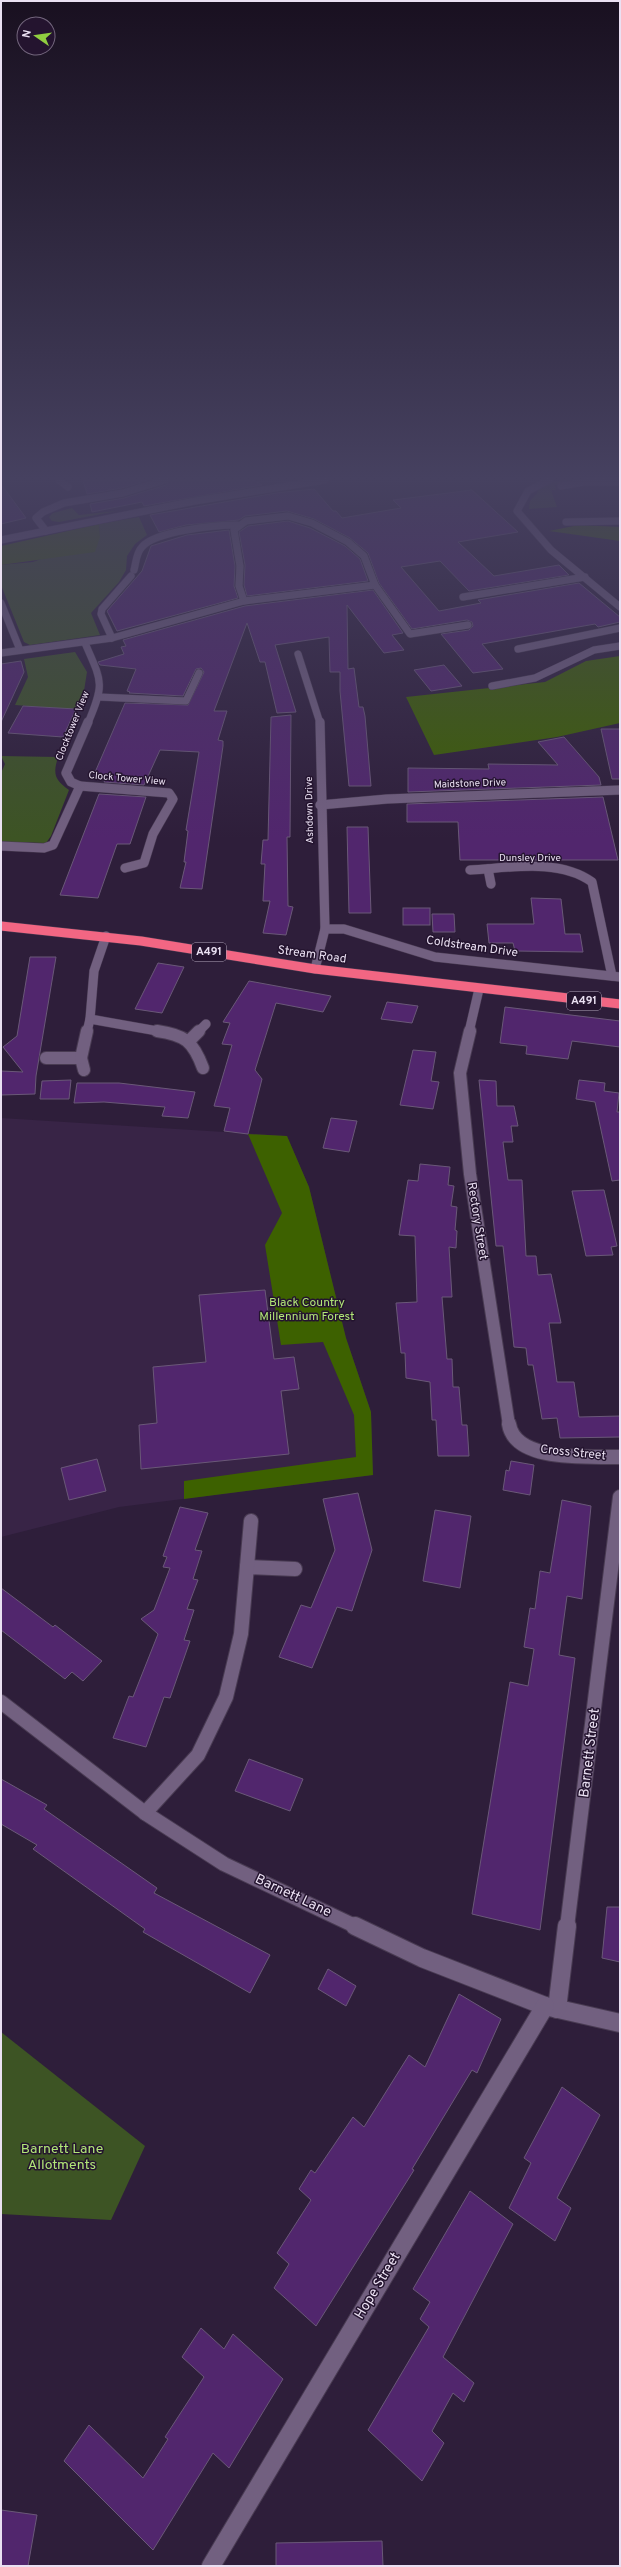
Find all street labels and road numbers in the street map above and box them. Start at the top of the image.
street label: Clocktower View [53,689,93,763]
street label: Clock Tower View [88,769,166,789]
street label: Ashdown Drive [303,776,317,844]
street label: Maidstone Drive [434,776,506,792]
street label: Dunsley Drive [499,852,561,865]
street label: Coldstream Drive [425,933,519,961]
street label: Stream Road [277,942,347,968]
road number: A491 [192,943,226,961]
road number: A491 [567,992,601,1010]
street label: Rectory Street [463,1181,491,1261]
street label: Cross Street [539,1442,607,1464]
street label: Barnett Street [576,1707,604,1799]
street label: Barnett Lane [252,1871,334,1921]
street label: Hope Street [351,2249,405,2323]

